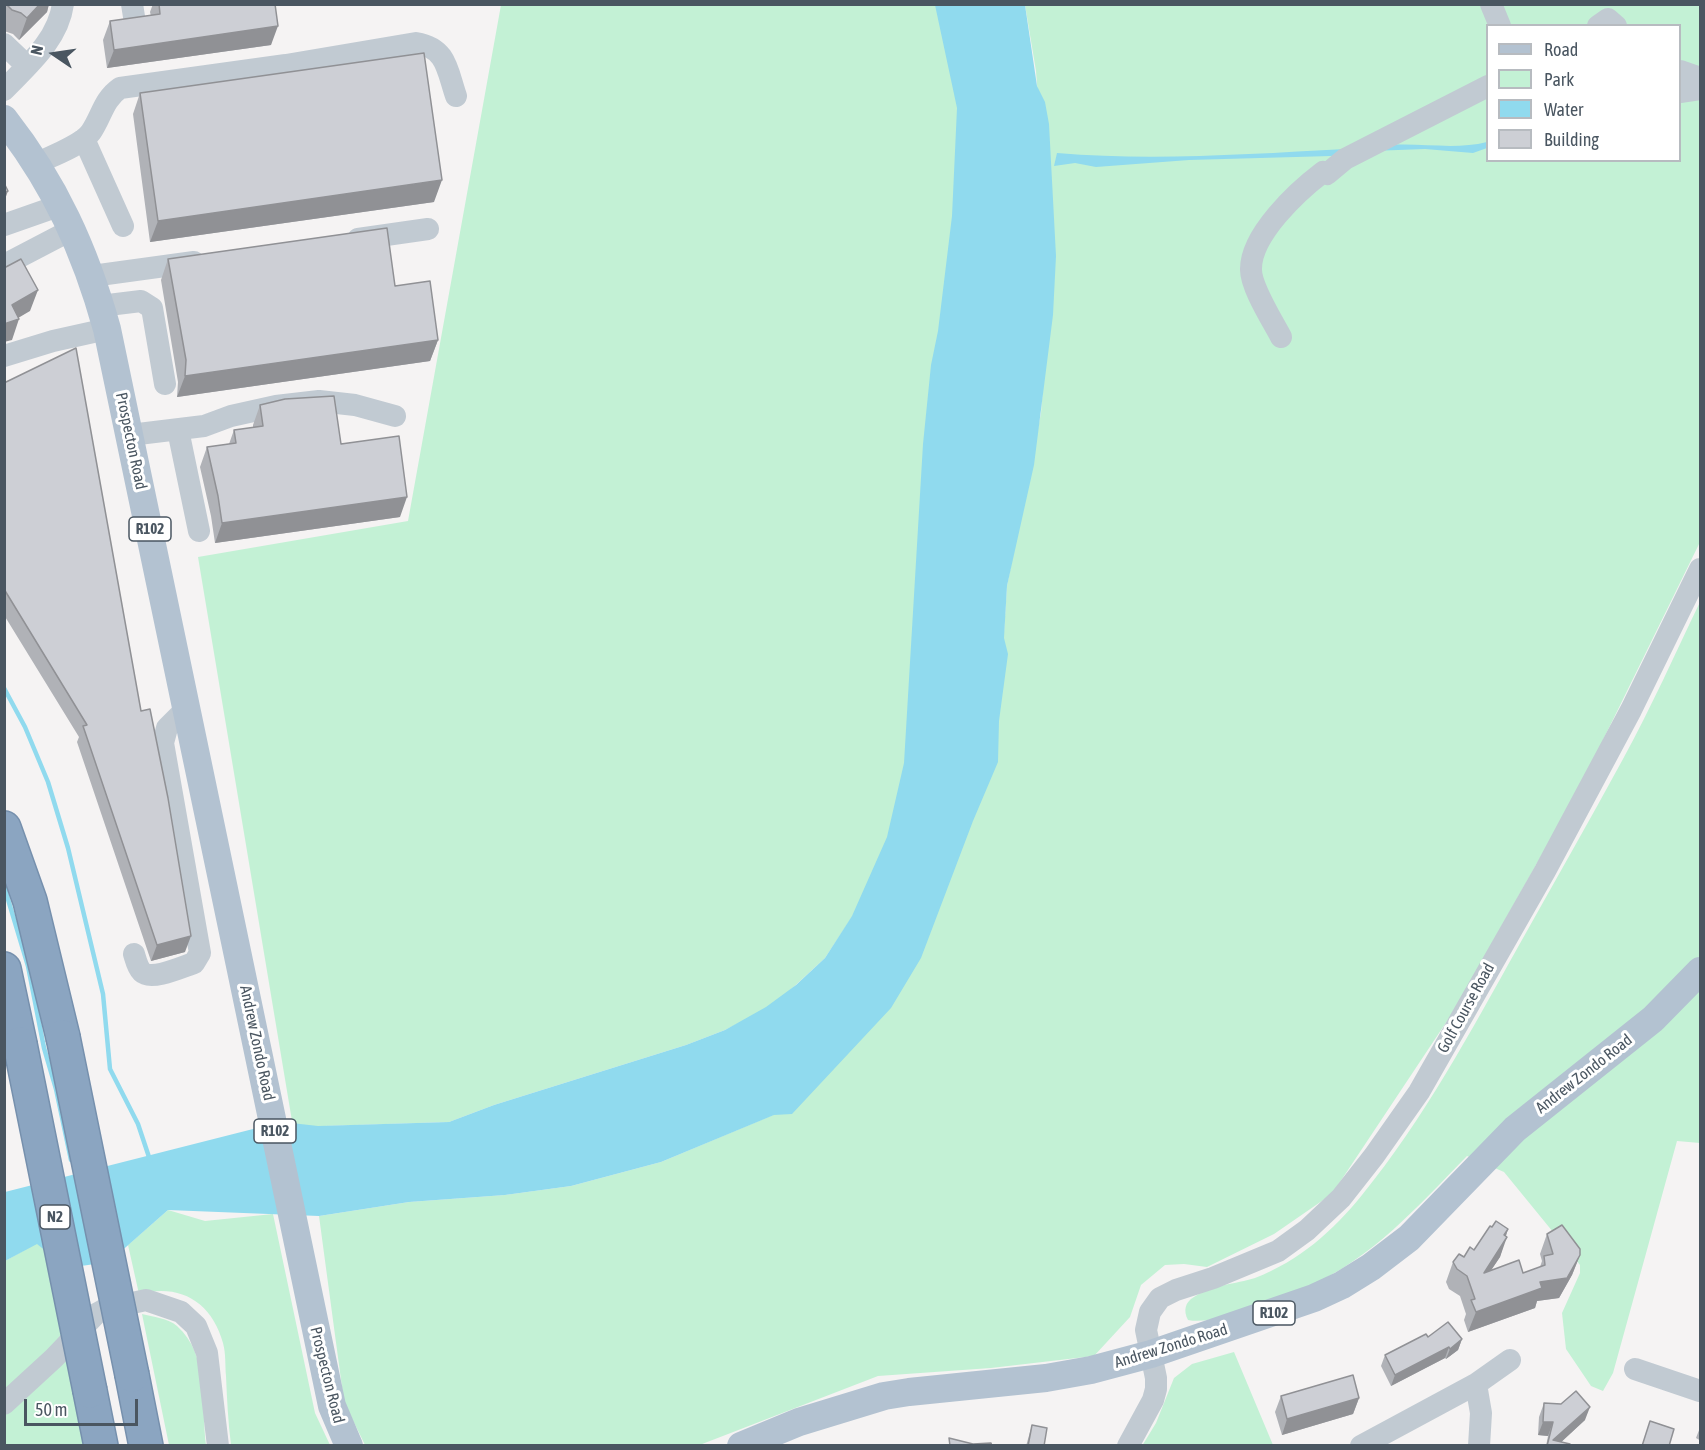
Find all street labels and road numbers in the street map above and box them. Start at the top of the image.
street label: Prospecton Road [111,391,151,491]
road number: R102 [129,517,171,541]
street label: Golf Course Road [1433,960,1499,1056]
street label: Andrew Zondo Road [235,984,279,1102]
street label: Andrew Zondo Road [1532,1030,1636,1118]
road number: R102 [254,1119,296,1143]
road number: N2 [40,1205,70,1229]
road number: R102 [1253,1301,1295,1325]
street label: Andrew Zondo Road [1112,1320,1230,1372]
street label: Prospecton Road [306,1325,348,1425]

